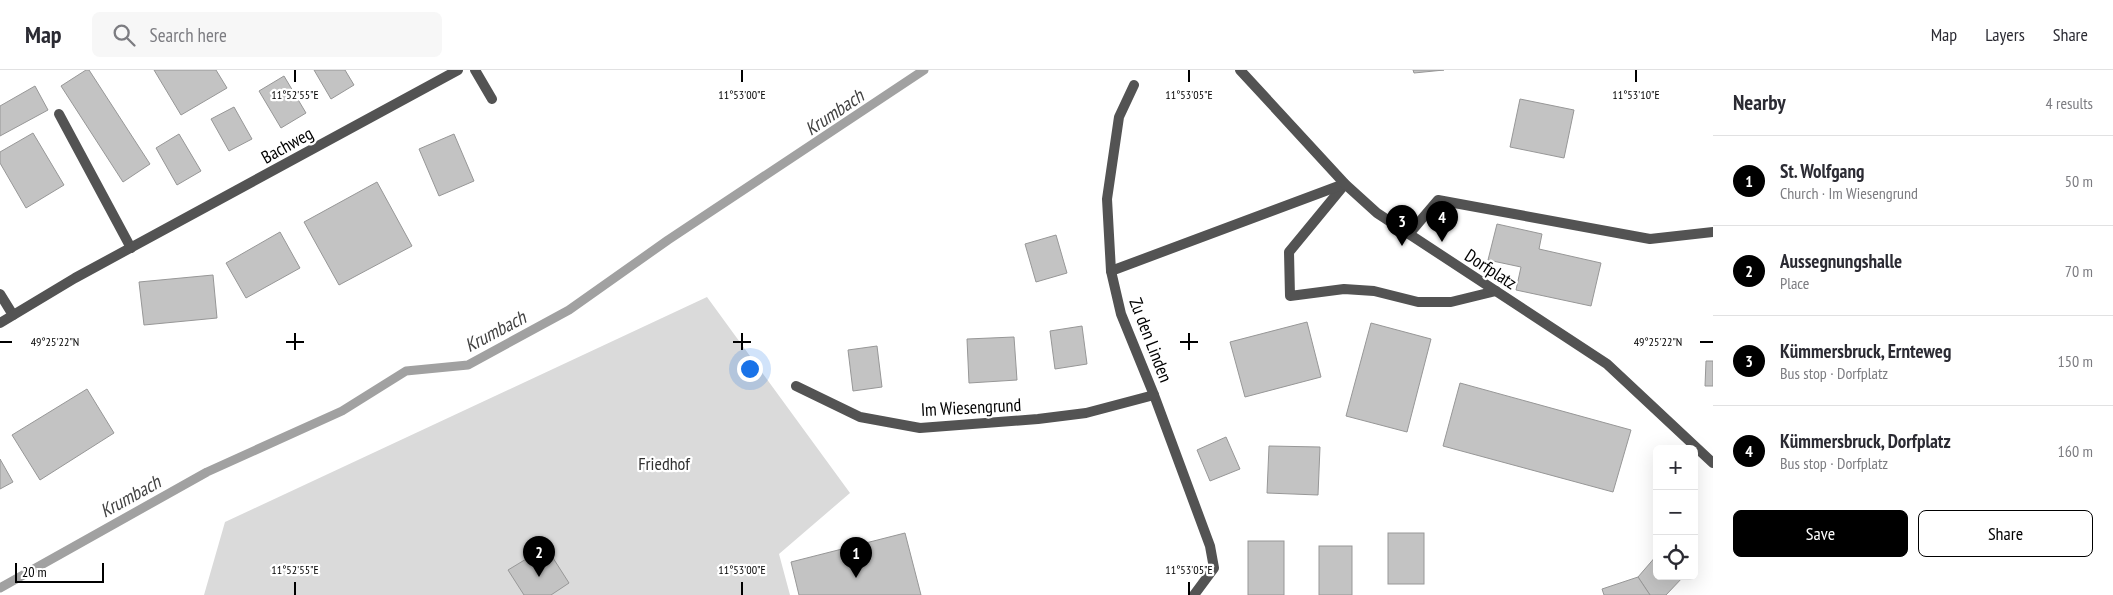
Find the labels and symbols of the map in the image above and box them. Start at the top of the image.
water label: Krumbach [800,83,869,140]
text: 11°52'55"E [271,87,319,102]
text: 11°53'00"E [718,87,766,102]
text: 11°53'05"E [1165,87,1213,102]
text: 11°53'10"E [1612,87,1660,102]
street label: Bachweg [257,121,317,169]
pin: 4 [1426,201,1458,242]
pin: 3 [1386,205,1418,246]
street label: Dorfplatz [1461,244,1521,294]
street label: Zu den Linden [1124,295,1178,385]
water label: Krumbach [460,304,531,357]
text: 49°25'22"N [31,334,79,349]
text: 49°25'22"N [1634,334,1682,349]
your location [737,356,763,382]
street label: Im Wiesengrund [920,393,1022,421]
park label: Friedhof [638,452,691,475]
water label: Krumbach [95,469,166,522]
pin: 2 [523,536,555,577]
pin: 1 [840,537,872,578]
scale bar [15,560,104,583]
text: 11°52'55"E [271,562,319,577]
text: 11°53'00"E [718,562,766,577]
text: 11°53'05"E [1165,562,1213,577]

